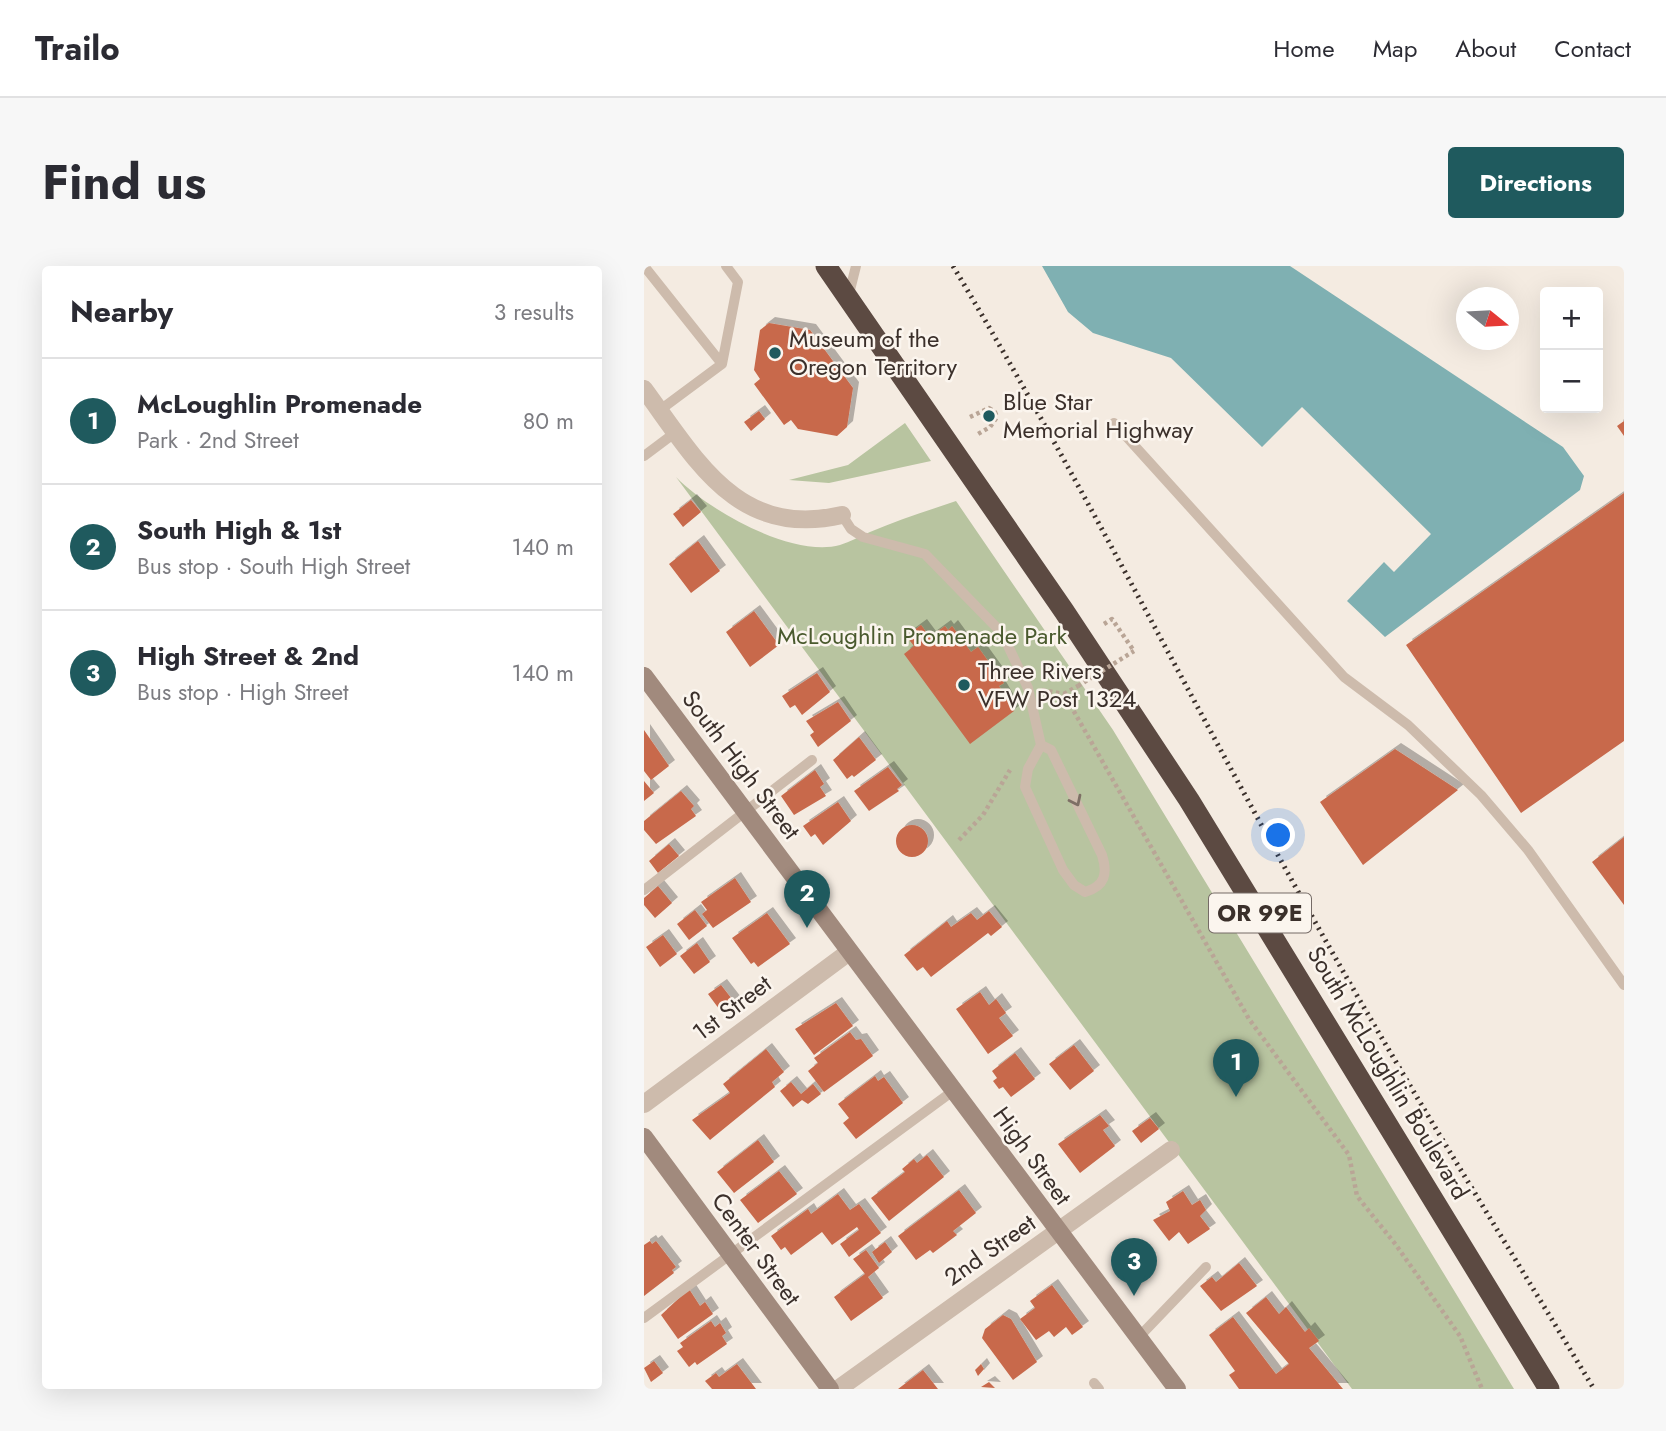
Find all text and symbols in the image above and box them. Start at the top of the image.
text: Trailo [35,25,120,72]
text: Home [1273,31,1335,66]
text: Map [1373,31,1417,66]
text: About [1455,31,1516,66]
text: Contact [1554,31,1631,66]
text: Find us [42,147,206,217]
button: Directions [1448,147,1624,218]
north arrow [1456,287,1519,350]
map controls [1540,287,1603,413]
button: + [1540,287,1603,350]
text: Nearby [70,290,173,333]
text: 3 results [494,295,574,329]
place label: Museum of the Oregon Territory [789,321,957,384]
marker: Museum of the Oregon Territory [767,345,783,361]
button: − [1540,350,1603,413]
place label: Blue Star Memorial Highway [1003,384,1194,447]
text: McLoughlin Promenade [137,385,422,423]
text: 1 [87,404,99,438]
text: 80 m [523,404,574,438]
marker: Blue Star Memorial Highway [981,408,997,424]
text: Park · 2nd Street [137,423,299,457]
text: South High & 1st [137,511,341,549]
text: 2 [85,530,101,564]
text: 140 m [512,530,574,564]
text: Bus stop · South High Street [137,549,410,583]
park label: McLoughlin Promenade Park [777,618,1068,653]
text: High Street & 2nd [137,637,359,675]
place label: Three Rivers VFW Post 1324 [978,653,1137,716]
text: 3 [86,656,100,690]
text: 140 m [512,656,574,690]
text: Bus stop · High Street [137,675,349,709]
marker: Three Rivers VFW Post 1324 [956,677,972,693]
street label: South High Street [674,683,809,847]
one-way arrow [1067,794,1081,806]
your location [1261,818,1295,852]
pin: 2 [784,870,830,928]
road number: OR 99E [1209,894,1311,932]
street label: South McLoughlin Boulevard [1299,939,1478,1206]
street label: 1st Street [685,966,779,1049]
pin: 1 [1213,1039,1259,1097]
street label: High Street [985,1099,1080,1212]
street label: Center Street [703,1185,810,1313]
street label: 2nd Street [937,1205,1043,1294]
pin: 3 [1111,1238,1157,1296]

